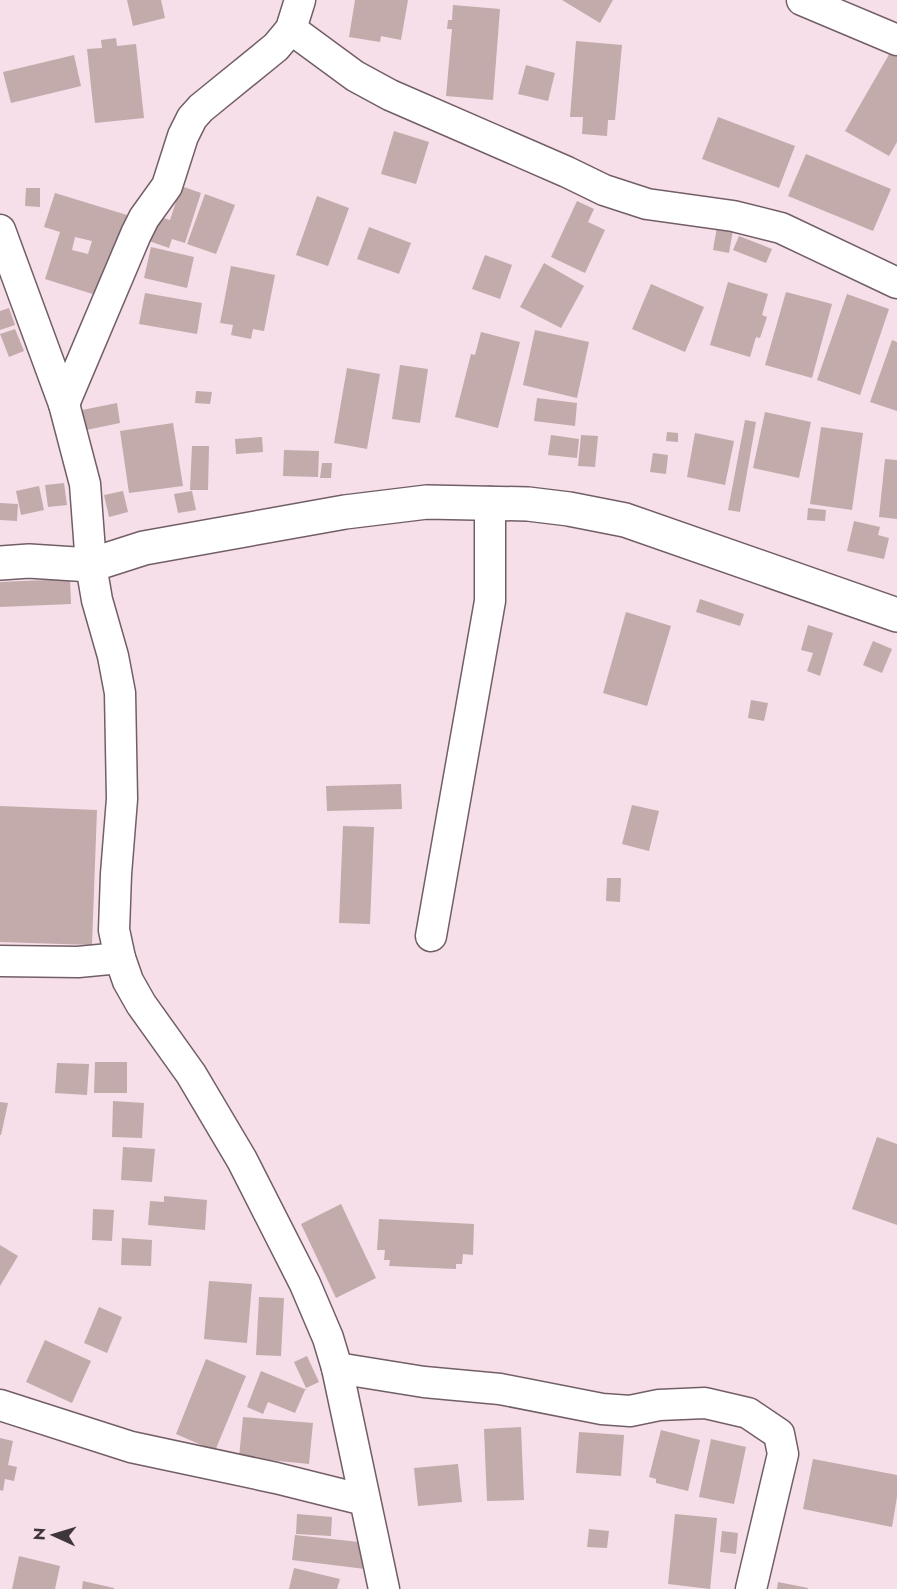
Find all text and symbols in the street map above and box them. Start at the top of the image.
north arrow [24,1505,84,1565]
text: N [28,1527,51,1541]

